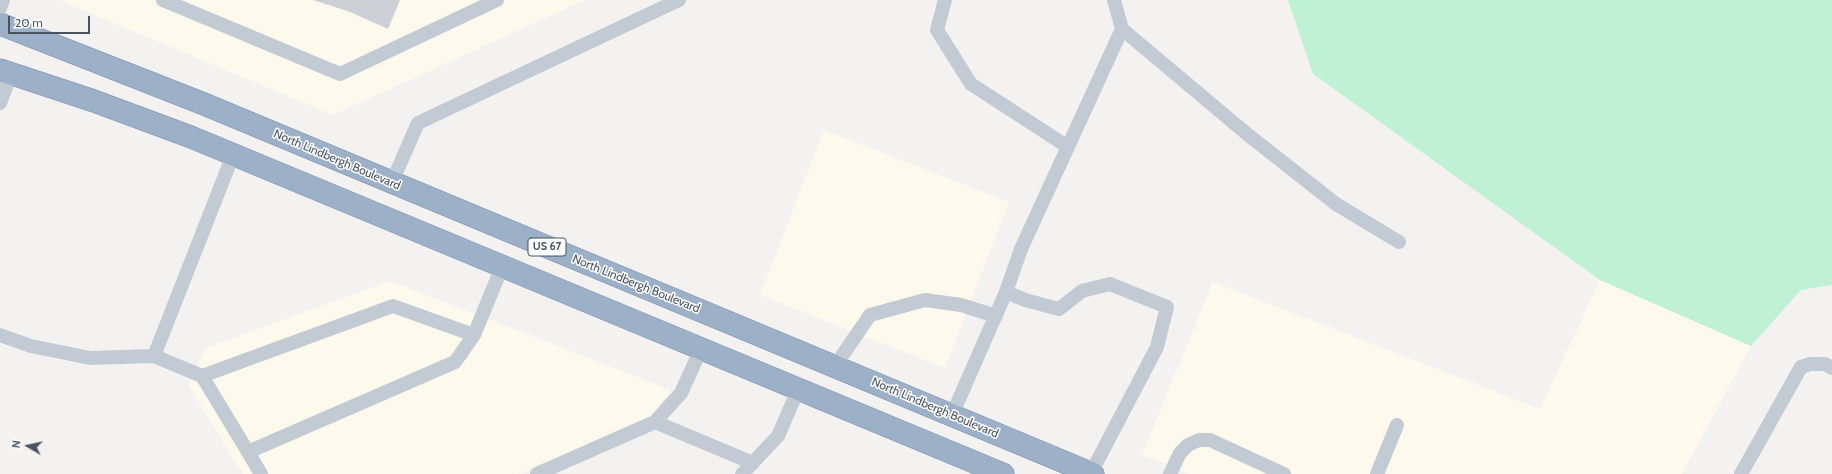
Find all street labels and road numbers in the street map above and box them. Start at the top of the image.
street label: North Lindbergh Boulevard [271,127,403,193]
road number: US 67 [528,238,566,256]
street label: North Lindbergh Boulevard [570,252,702,316]
street label: North Lindbergh Boulevard [869,375,1001,441]

